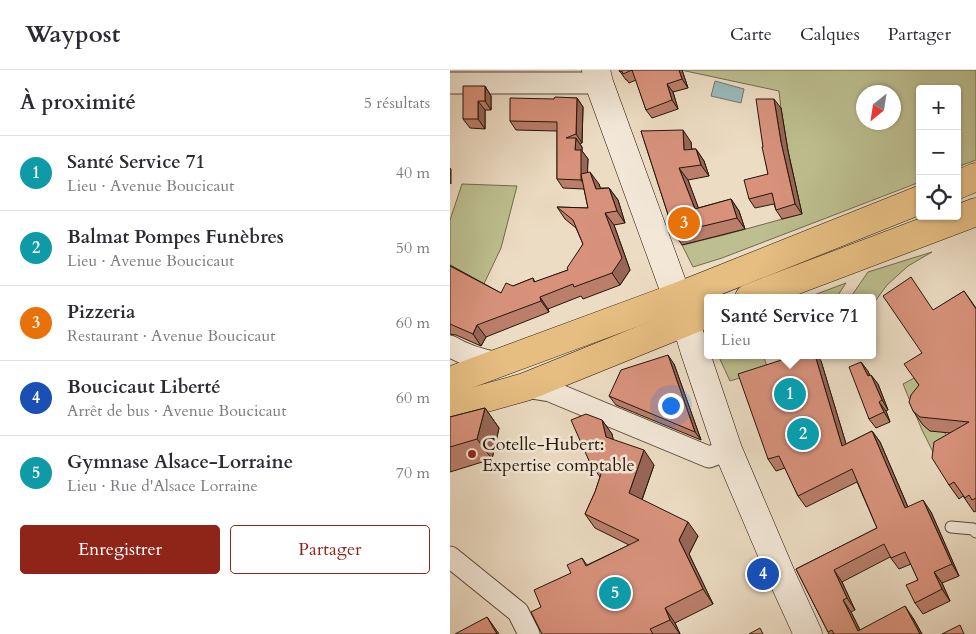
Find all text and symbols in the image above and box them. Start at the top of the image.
text: Waypost [25,18,120,51]
text: Carte [730,22,772,47]
text: Calques [800,22,860,47]
text: Partager [888,22,951,47]
north arrow [856,85,901,130]
map controls [916,85,961,220]
button: + [916,85,961,130]
text: À proximité [20,88,136,117]
text: 5 résultats [364,92,430,114]
button: − [916,130,961,175]
text: Santé Service 71 [67,149,205,175]
text: 1 [32,162,40,184]
text: 40 m [396,162,430,184]
text: Lieu · Avenue Boucicaut [67,175,234,197]
button: locate [916,175,961,220]
pin: 3 [668,204,700,242]
text: Balmat Pompes Funèbres [67,224,284,250]
text: 2 [32,237,40,259]
text: 50 m [396,237,430,259]
text: Lieu · Avenue Boucicaut [67,250,234,272]
popup [704,294,876,359]
text: Pizzeria [67,299,135,325]
text: Santé Service 71 [721,303,859,329]
text: 3 [32,312,40,334]
text: 60 m [396,312,430,334]
text: Restaurant · Avenue Boucicaut [67,325,275,347]
text: Lieu [721,329,751,351]
text: Boucicaut Liberté [67,374,221,400]
pin: 1 [774,375,806,413]
text: 4 [32,387,40,409]
text: 60 m [396,387,430,409]
your location [658,393,684,419]
text: Arrêt de bus · Avenue Boucicaut [67,400,286,422]
pin: 2 [787,415,819,453]
place label: Cotelle-Hubert: Expertise comptable [482,432,635,478]
marker: Cotelle-Hubert: Expertise comptable [466,448,478,460]
text: Gymnase Alsace-Lorraine [67,449,293,475]
text: 5 [32,462,40,484]
text: 70 m [396,462,430,484]
text: Lieu · Rue d'Alsace Lorraine [67,475,258,497]
button: Enregistrer [20,525,220,574]
button: Partager [230,525,430,574]
pin: 4 [747,555,779,593]
pin: 5 [599,574,631,612]

